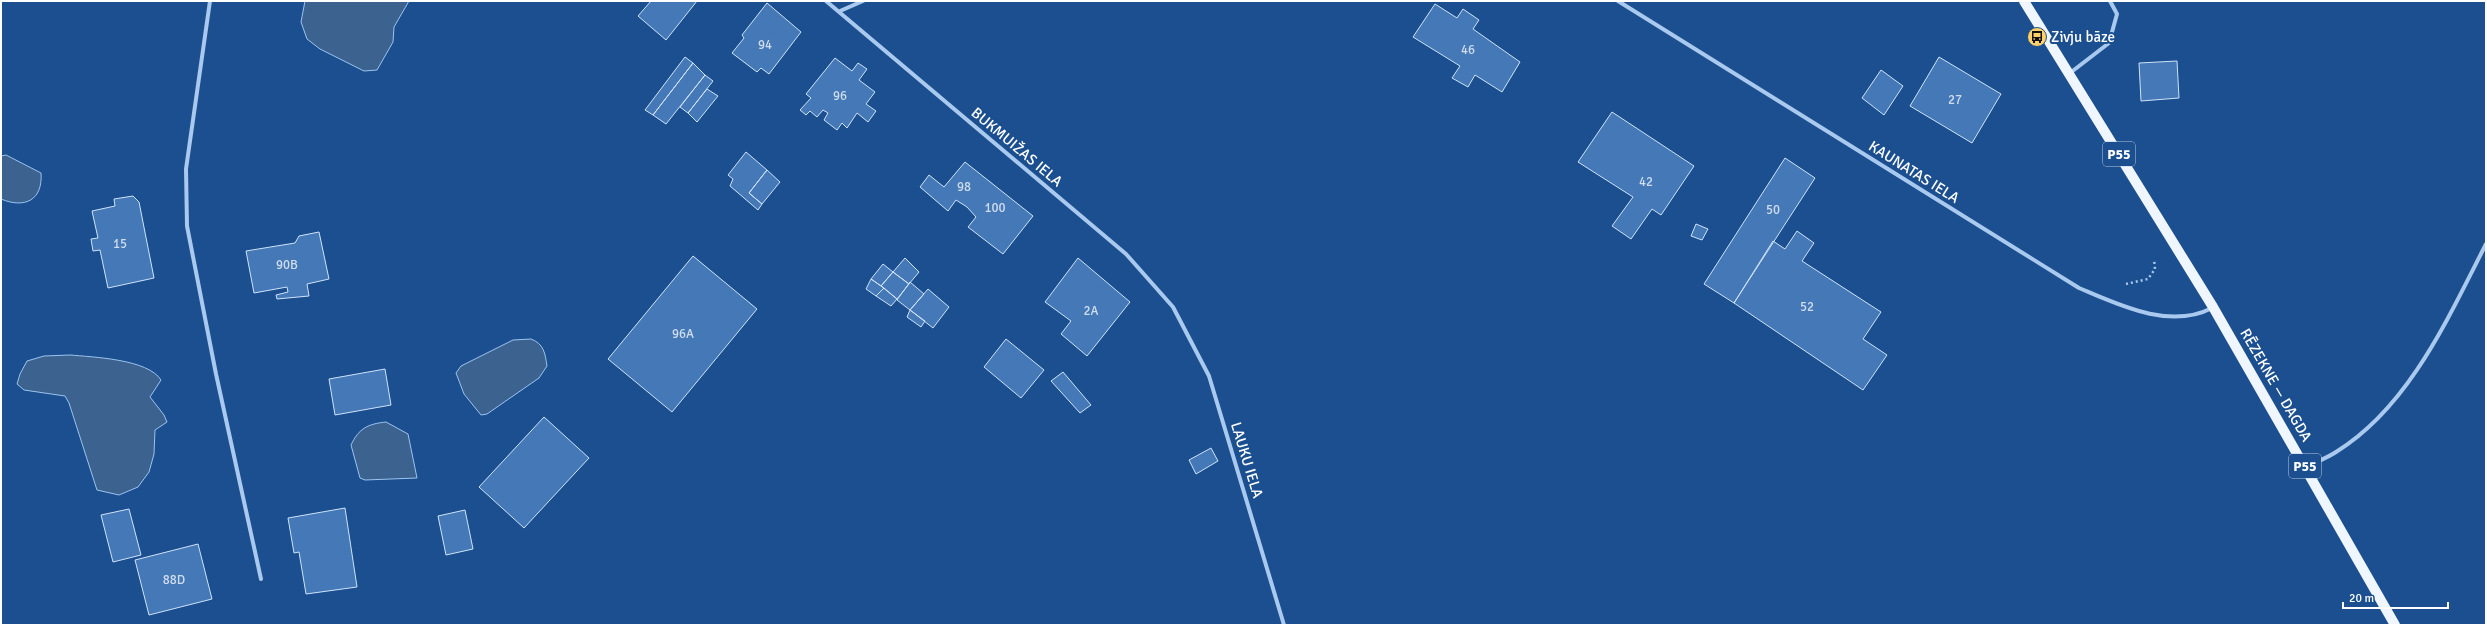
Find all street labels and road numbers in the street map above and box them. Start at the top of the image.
street label: BUKMUIŽAS IELA [968,104,1066,190]
street label: KAUNATAS IELA [1865,137,1963,207]
road number: P55 [2103,142,2135,166]
street label: RĒZEKNE — DAGDA [2236,325,2316,445]
street label: LAUKU IELA [1227,420,1267,500]
road number: P55 [2289,454,2321,478]

